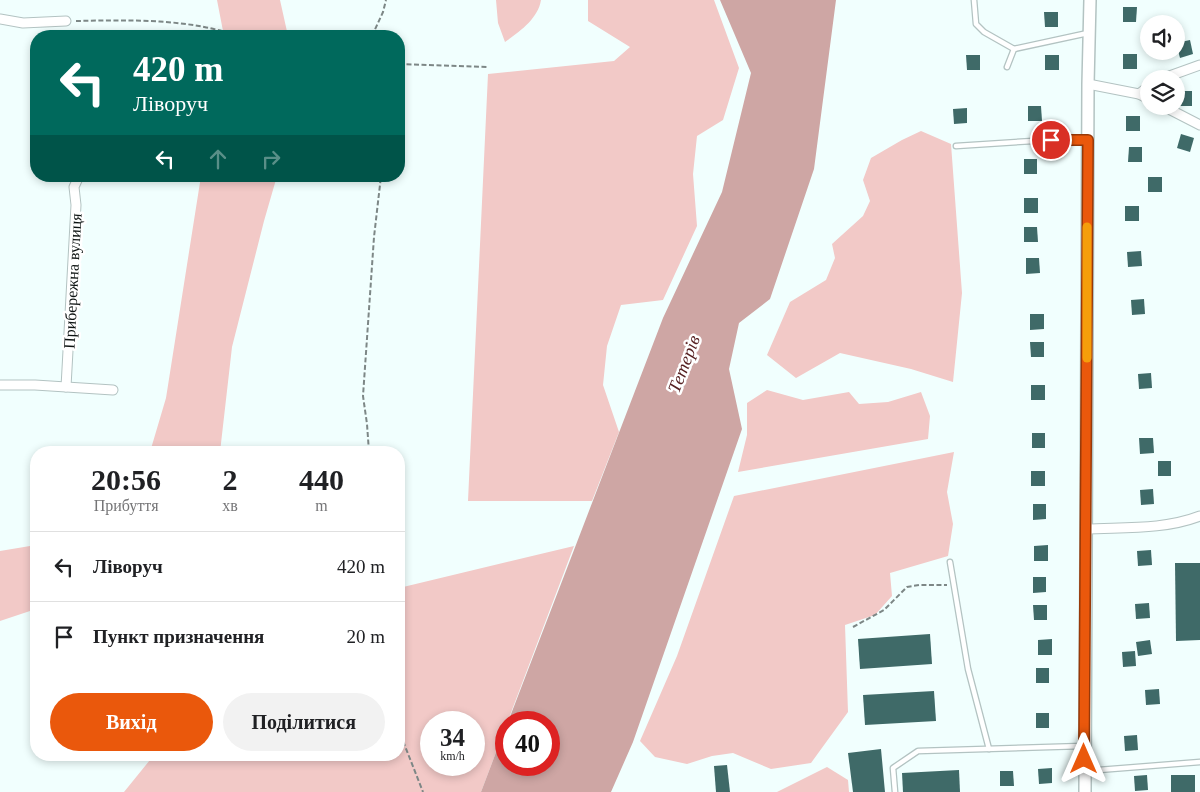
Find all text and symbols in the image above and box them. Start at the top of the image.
map controls [1140,15,1185,115]
button: sound [1140,15,1185,60]
icon: left [50,50,115,115]
text: 420 m [133,50,223,89]
button: layers [1140,70,1185,115]
text: Ліворуч [133,91,208,116]
pin [1030,119,1072,161]
icon: arrive [1037,126,1065,154]
icon: left [151,145,179,173]
icon: ahead [204,145,232,173]
icon: right [257,145,285,173]
street label: Прибережна вулиця [60,212,86,349]
water label: Тетерів [664,332,704,396]
text: 20:56 [91,463,161,496]
text: 2 [223,463,238,496]
text: 440 [299,463,344,496]
text: Прибуття [94,497,159,514]
text: хв [222,497,238,514]
text: m [315,497,328,514]
icon: left [50,553,78,581]
text: Ліворуч [93,556,163,577]
text: 420 m [337,556,385,577]
icon: arrive [50,623,78,651]
text: Пункт призначення [93,626,264,647]
text: 20 m [346,626,385,647]
button: Вихід [50,693,213,751]
button: Поділитися [223,693,385,751]
speed limit sign: 40 [495,711,560,776]
text: 34 [440,724,465,751]
position arrow [1057,732,1109,784]
text: km/h [440,749,465,763]

